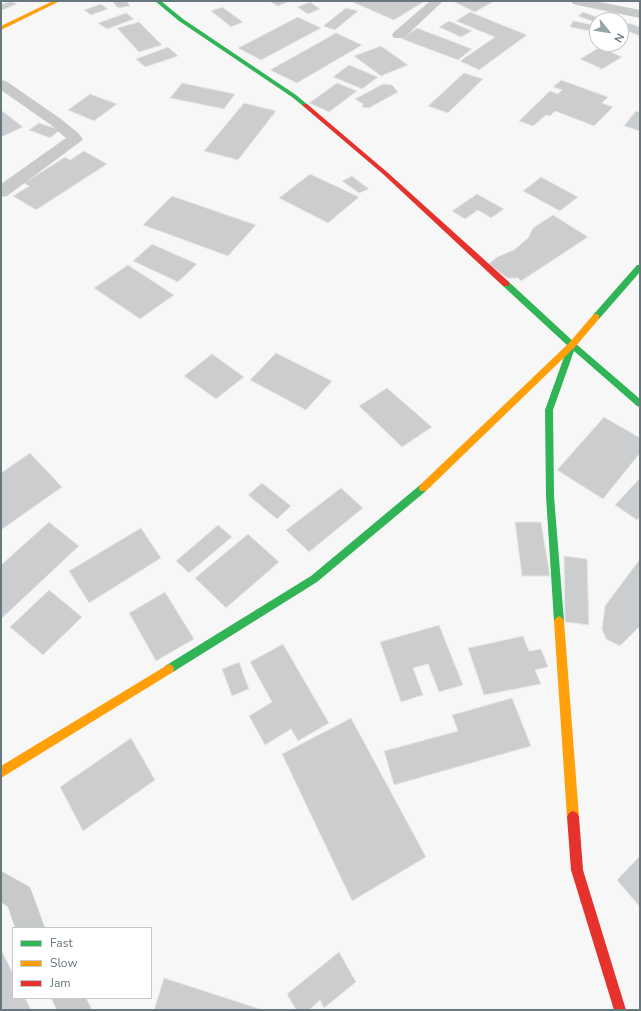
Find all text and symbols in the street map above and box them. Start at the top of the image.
north arrow [589,12,629,52]
text: N [610,30,628,45]
legend [12,927,152,999]
text: Fast [50,935,73,951]
text: Slow [50,955,78,971]
text: Jam [50,975,71,991]

